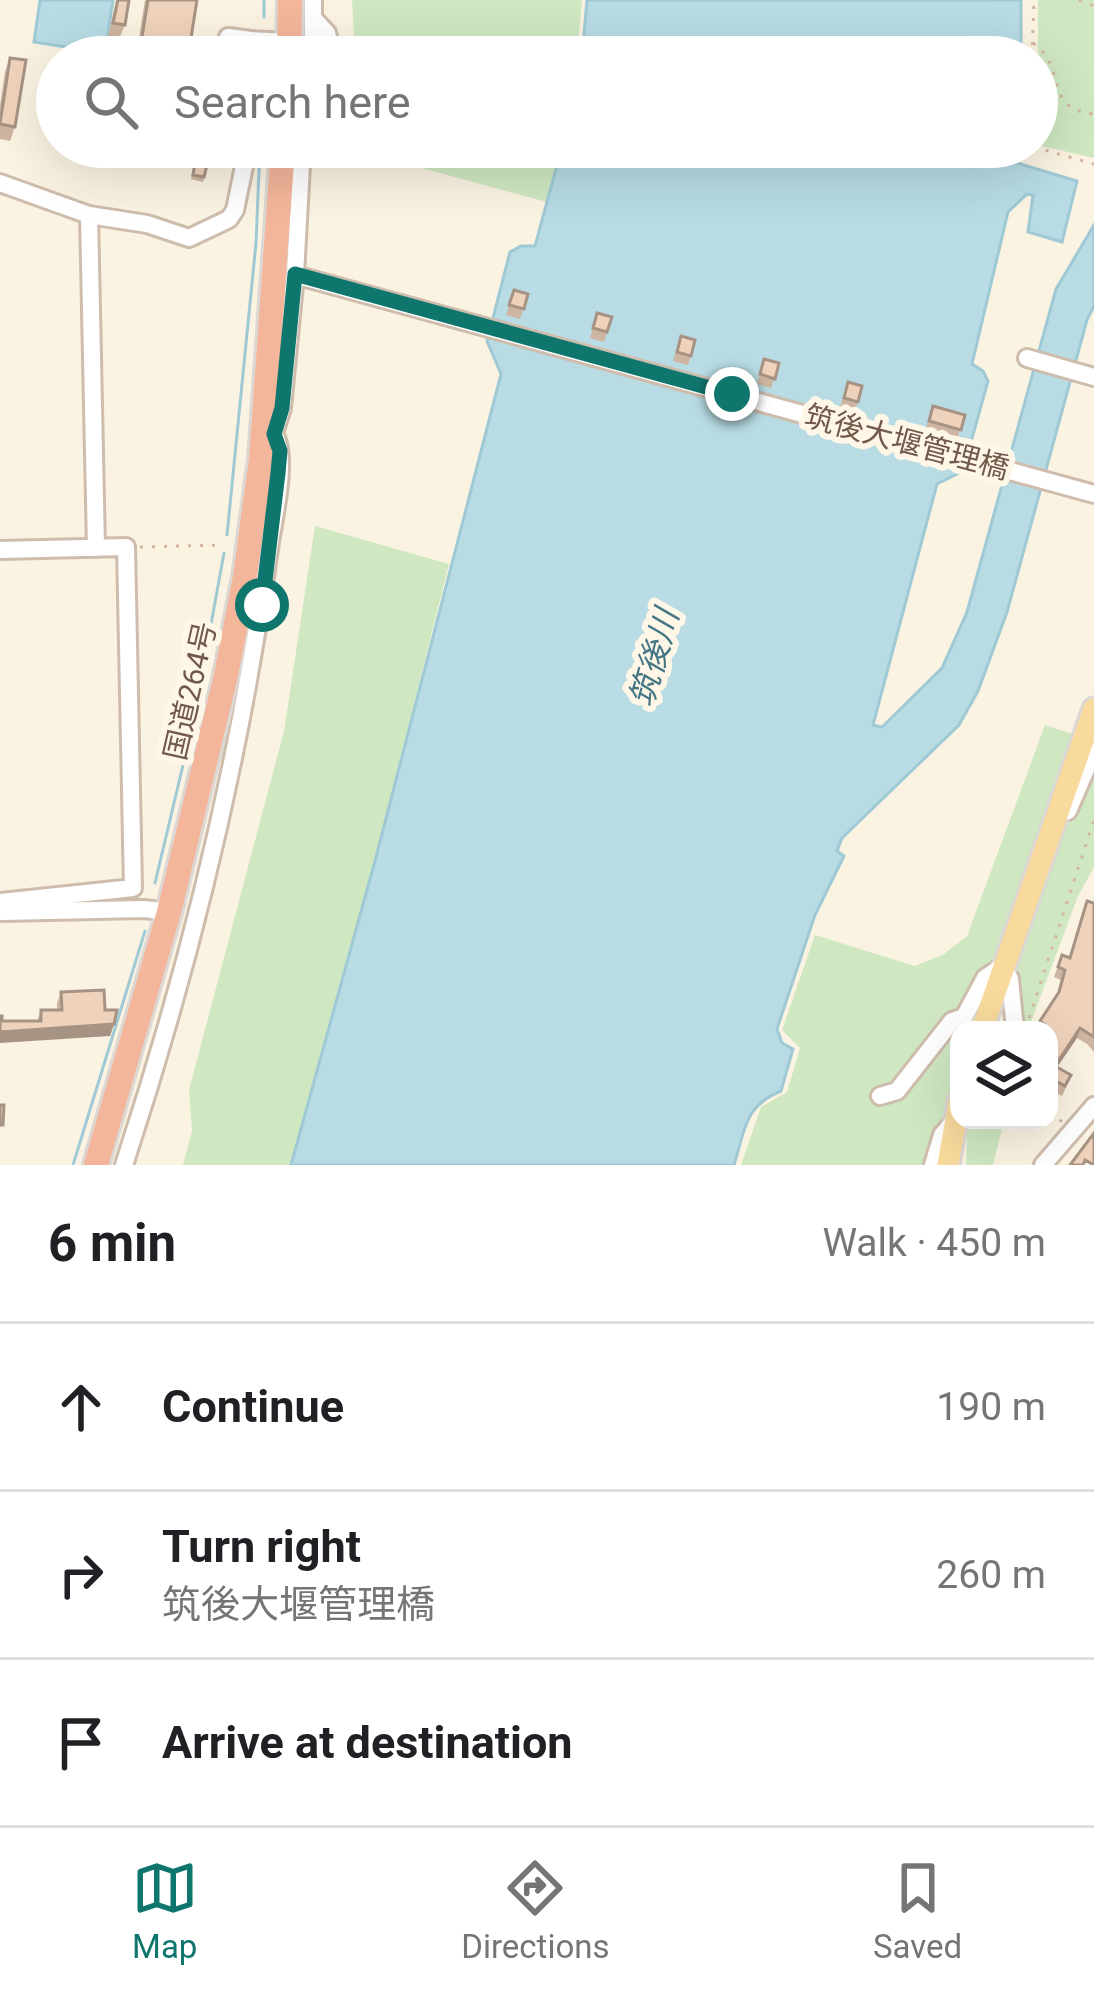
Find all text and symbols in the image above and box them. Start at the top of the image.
search box [36,36,1058,168]
icon: search [78,69,144,135]
text: Search here [174,76,411,129]
route end [705,367,759,421]
street label: 筑後大堰管理橋 [801,398,1013,486]
route start [235,578,289,632]
water label: 筑後川 [622,602,687,711]
street label: 国道264号 [157,619,223,763]
map controls [950,1021,1058,1129]
button: layers [950,1021,1058,1129]
text: 6 min [48,1214,176,1273]
text: Walk · 450 m [822,1220,1046,1266]
icon: ahead [48,1374,114,1440]
text: Continue [162,1380,344,1433]
text: 190 m [936,1384,1046,1430]
text: Turn right [162,1520,361,1573]
icon: right [48,1542,114,1608]
text: 260 m [936,1552,1046,1598]
text: 筑後大堰管理橋 [162,1582,435,1628]
icon: arrive [48,1710,114,1776]
text: Arrive at destination [162,1716,573,1769]
tab: Map [132,1855,198,1966]
tab: Directions [461,1855,610,1966]
tab: Saved [873,1855,962,1966]

